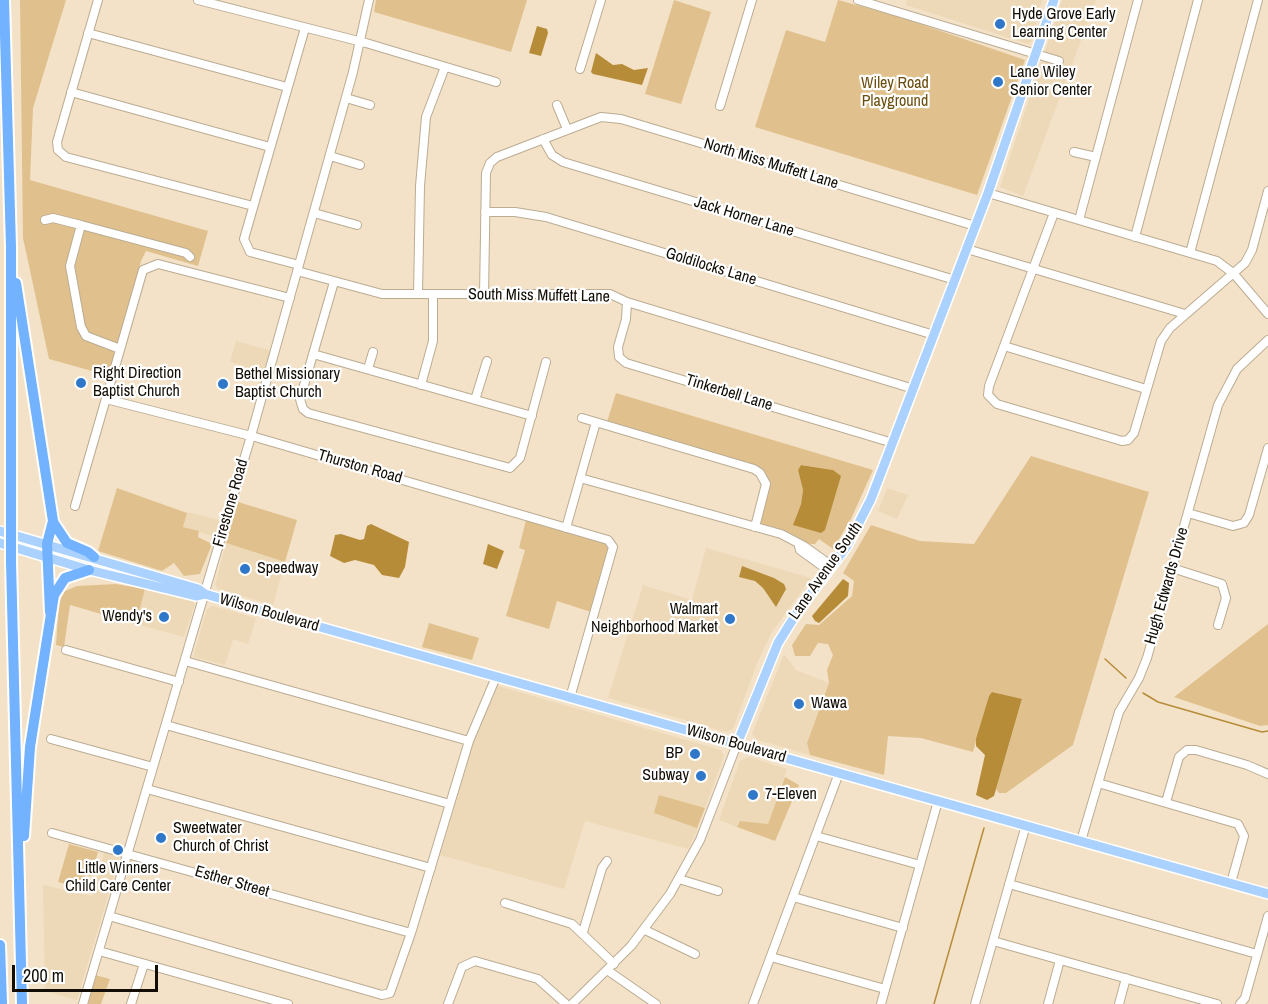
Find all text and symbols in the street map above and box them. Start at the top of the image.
place label: Hyde Grove Early Learning Center [1012,5,1116,43]
marker: Hyde Grove Early Learning Center [993,17,1007,31]
place label: Lane Wiley Senior Center [1010,63,1092,101]
park label: Wiley Road Playground [861,74,929,112]
marker: Lane Wiley Senior Center [991,75,1005,89]
street label: North Miss Muffett Lane [701,134,841,194]
street label: Jack Horner Lane [692,193,796,241]
street label: Goldilocks Lane [663,244,759,290]
street label: South Miss Muffett Lane [468,285,610,307]
place label: Right Direction Baptist Church [93,364,181,402]
place label: Bethel Missionary Baptist Church [235,365,340,403]
street label: Tinkerbell Lane [683,371,775,415]
marker: Right Direction Baptist Church [74,376,88,390]
marker: Bethel Missionary Baptist Church [216,377,230,391]
street label: Thurston Road [316,446,404,488]
street label: Firestone Road [209,457,253,549]
street label: Lane Avenue South [785,518,867,624]
street label: Hugh Edwards Drive [1141,525,1193,647]
place label: Speedway [257,559,318,579]
marker: Speedway [238,562,252,576]
street label: Wilson Boulevard [217,590,321,636]
place label: Walmart Neighborhood Market [591,600,718,638]
place label: Wendy's [102,607,152,627]
marker: Wendy's [157,610,171,624]
marker: Walmart Neighborhood Market [723,612,737,626]
place label: Wawa [811,694,847,714]
marker: Wawa [792,697,806,711]
street label: Wilson Boulevard [684,721,788,767]
place label: BP [665,744,683,764]
marker: BP [688,747,702,761]
place label: Subway [642,766,689,786]
marker: Subway [694,769,708,783]
place label: 7-Eleven [765,785,817,805]
marker: 7-Eleven [746,788,760,802]
place label: Sweetwater Church of Christ [173,819,269,857]
marker: Sweetwater Church of Christ [154,831,168,845]
marker: Little Winners Child Care Center [111,843,125,857]
place label: Little Winners Child Care Center [65,859,171,897]
street label: Esther Street [193,862,271,902]
scale bar [15,953,160,991]
text: 200 m [23,963,64,988]

